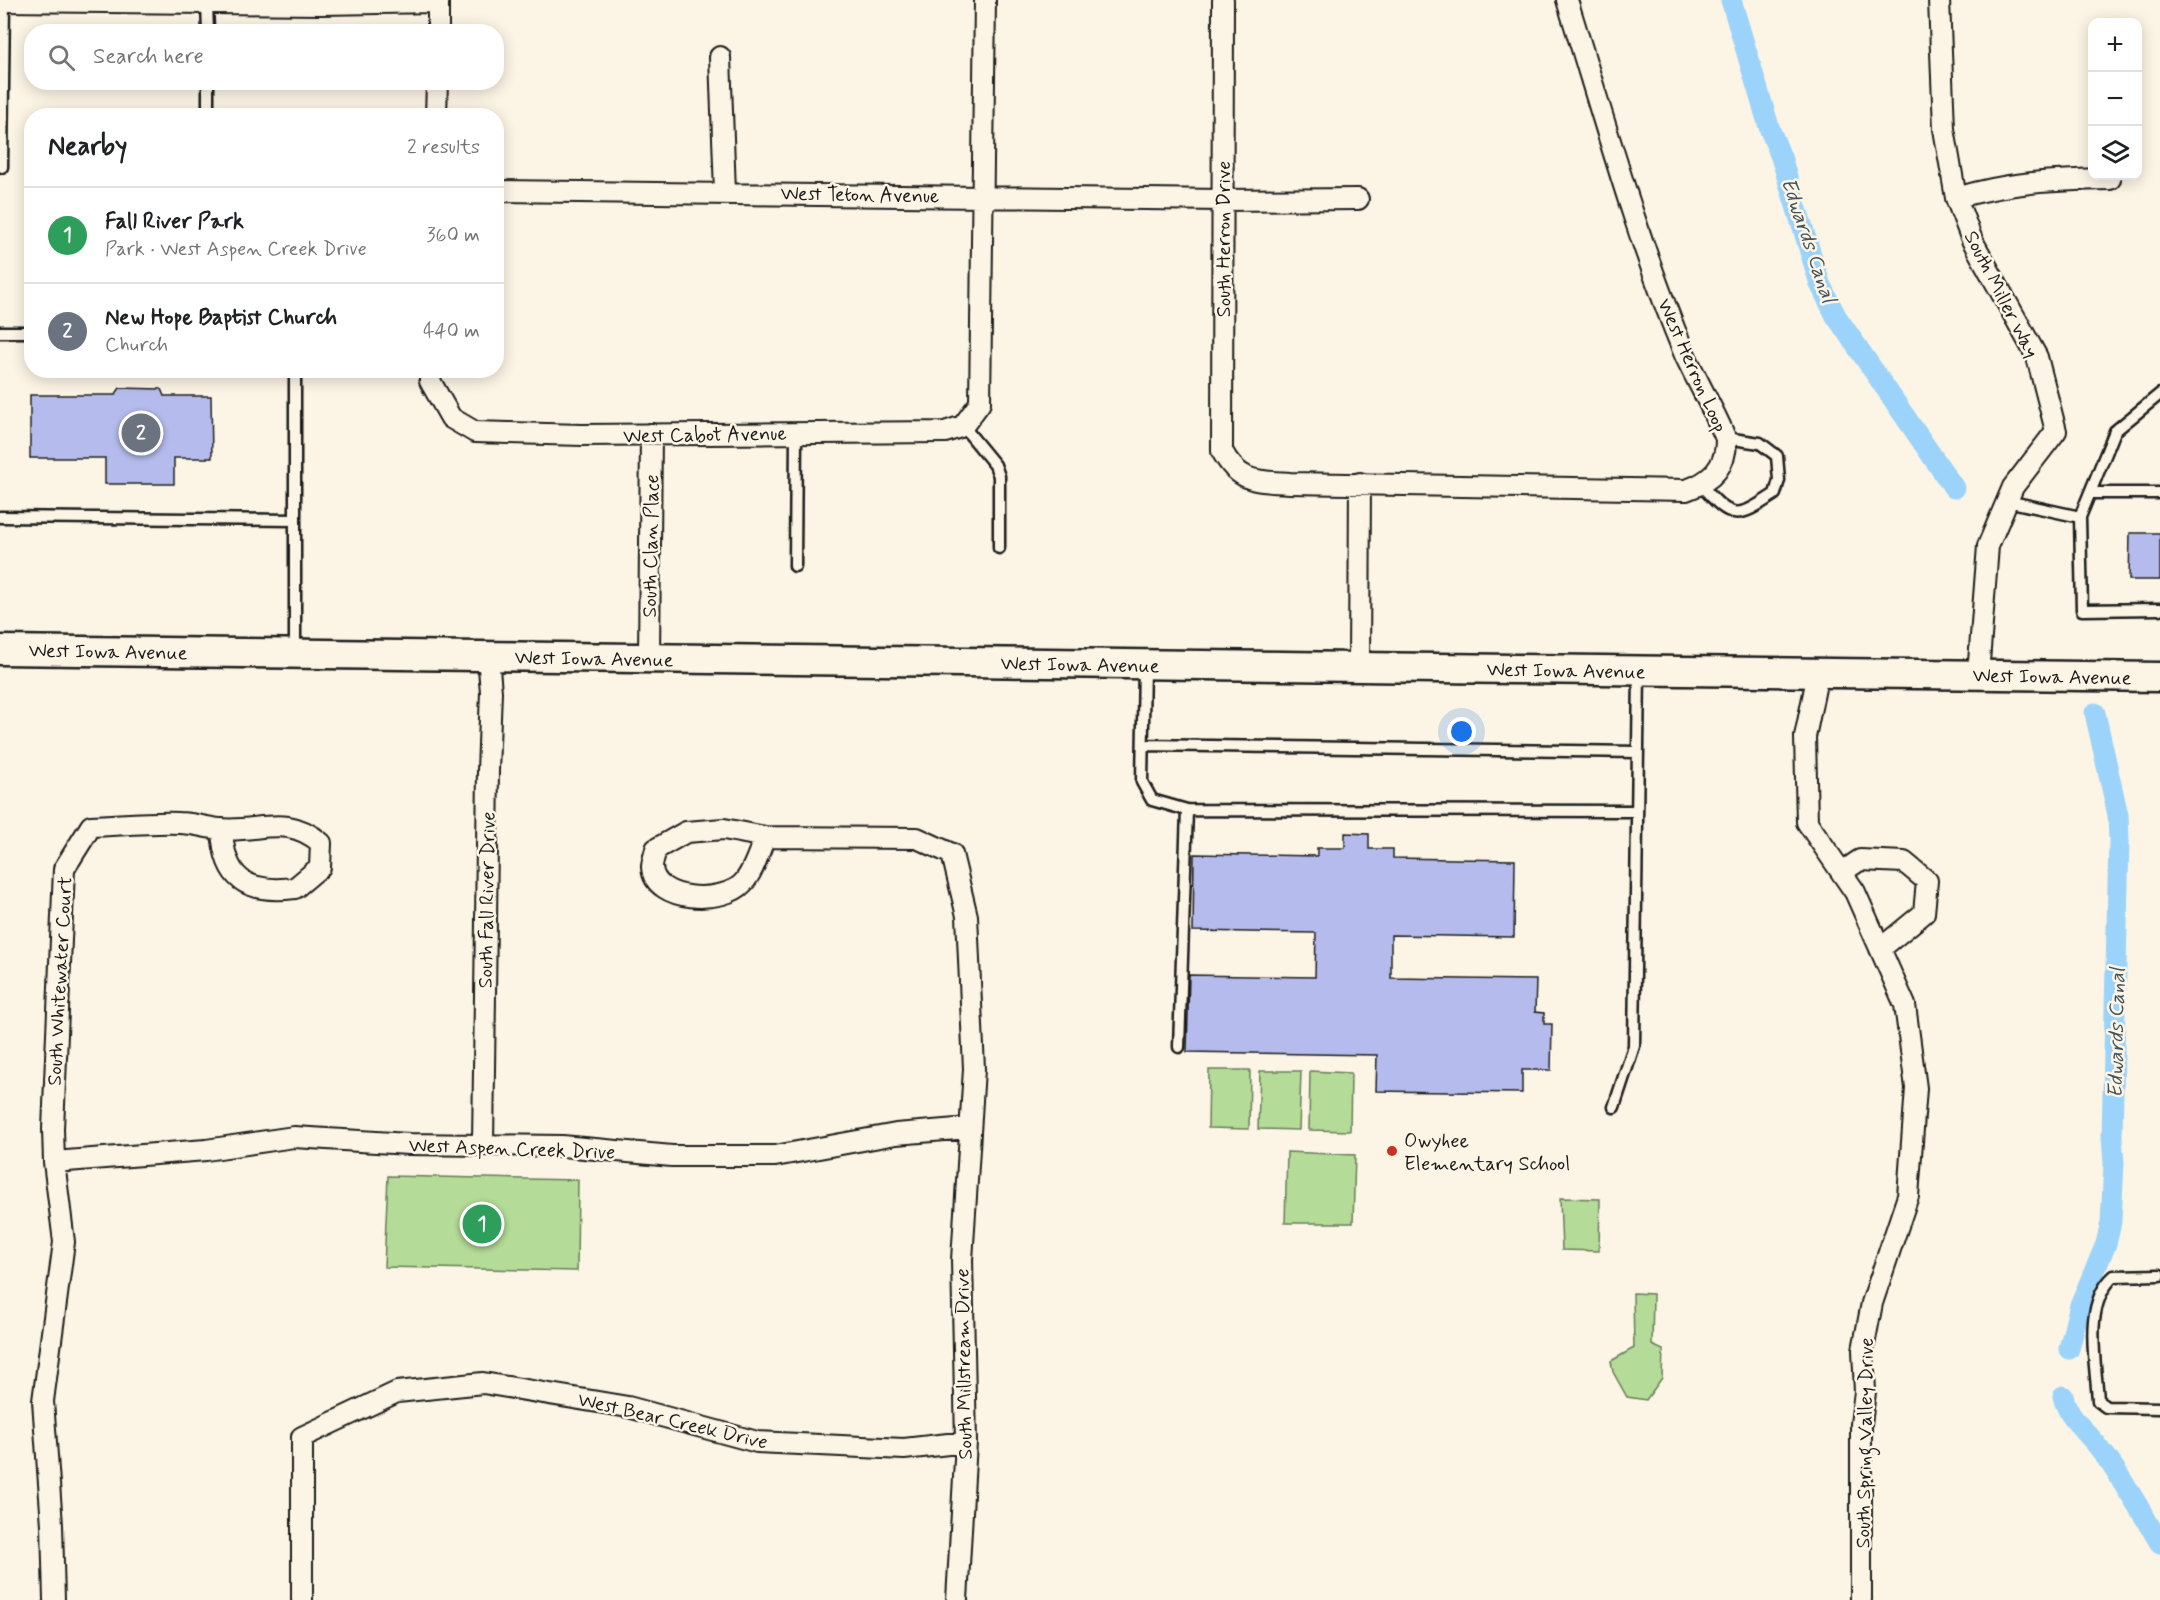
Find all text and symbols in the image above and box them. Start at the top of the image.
map controls [2088,18,2142,180]
button: + [2088,18,2142,72]
search box [24,24,504,90]
icon: search [45,41,78,74]
text: Search here [93,43,204,71]
button: − [2088,72,2142,126]
button: layers [2088,126,2142,180]
text: Nearby [48,130,127,164]
text: 2 results [407,134,480,161]
street label: South Herron Drive [1211,161,1238,317]
water label: Edwards Canal [1774,174,1843,308]
street label: West Teton Avenue [780,181,940,210]
text: Fall River Park [105,208,244,236]
text: 1 [63,222,72,249]
text: 360 m [427,222,480,249]
street label: South Miller Way [1957,226,2044,363]
text: Park · West Aspen Creek Drive [105,236,367,263]
street label: West Herron Loop [1650,295,1733,437]
text: New Hope Baptist Church [105,304,337,332]
text: 2 [63,318,72,345]
text: 440 m [423,318,480,345]
text: Church [105,332,168,359]
pin: 2 [122,410,160,456]
street label: West Cabot Avenue [623,421,787,450]
street label: South Clan Place [637,474,666,618]
street label: West Iowa Avenue [28,638,188,667]
street label: West Iowa Avenue [514,645,674,674]
street label: West Iowa Avenue [1000,651,1160,680]
street label: West Iowa Avenue [1486,657,1646,686]
street label: West Iowa Avenue [1972,663,2132,692]
your location [1447,717,1476,746]
street label: South Fall River Drive [472,811,503,989]
street label: South Whitewater Court [42,876,79,1087]
water label: Edwards Canal [2102,966,2132,1098]
place label: Owyhee Elementary School [1404,1128,1570,1178]
street label: West Aspen Creek Drive [408,1132,616,1167]
marker: Owyhee Elementary School [1385,1144,1399,1158]
pin: 1 [462,1202,502,1246]
street label: South Millstream Drive [949,1268,980,1460]
street label: South Spring Valley Drive [1850,1337,1883,1549]
street label: West Bear Creek Drive [575,1386,770,1456]

